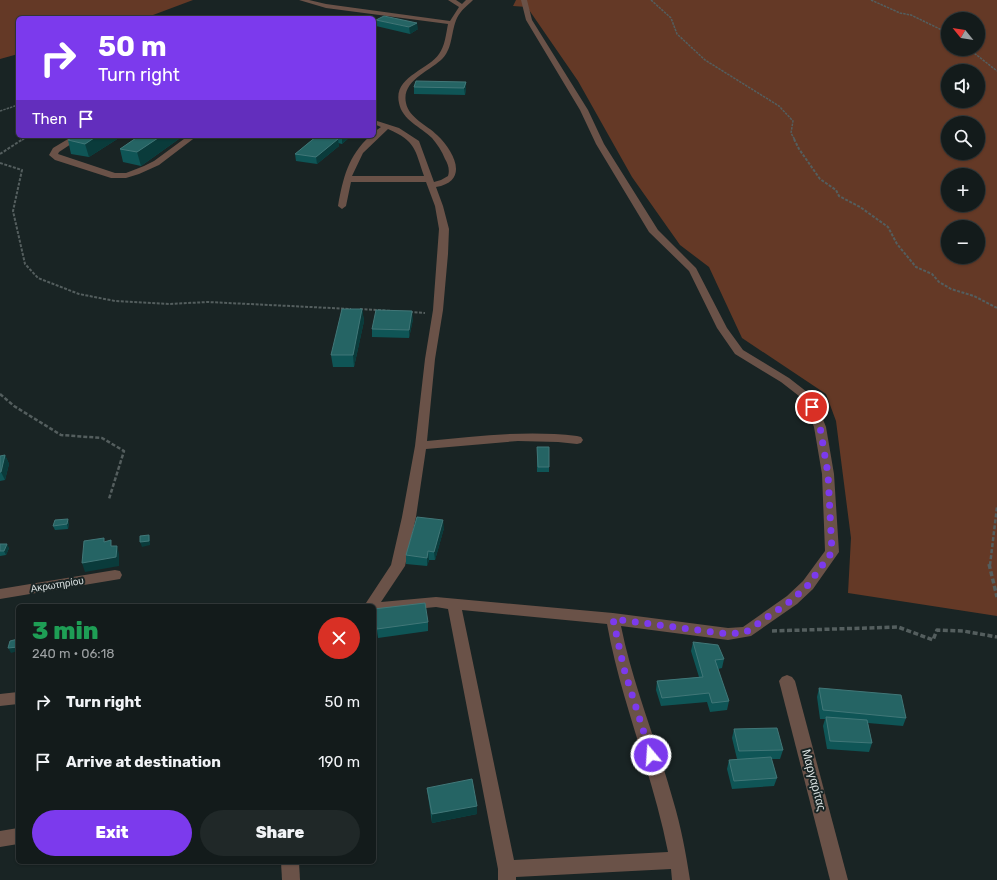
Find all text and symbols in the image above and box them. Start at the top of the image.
north arrow [941,12,985,56]
map controls [941,12,985,264]
text: 50 m [98,30,167,63]
icon: right [32,32,84,84]
text: Turn right [98,64,180,86]
button: sound [941,64,985,108]
icon: arrive [75,108,97,130]
text: Then [32,110,67,128]
button: search [941,116,985,160]
button: + [941,168,985,212]
button: − [941,220,985,264]
pin [795,390,829,424]
icon: arrive [801,396,823,418]
street label: Ακρωτηρίου [30,575,85,595]
text: 3 min [32,617,99,645]
button: close [318,617,360,659]
text: 240 m · 06:18 [32,646,115,661]
icon: right [32,691,54,713]
text: Turn right [66,693,141,711]
text: 50 m [325,693,360,711]
position arrow [630,734,672,776]
street label: Μαργαρίτας [799,748,829,813]
icon: arrive [32,751,54,773]
text: Arrive at destination [66,753,221,771]
text: 190 m [318,753,360,771]
button: Exit [32,810,192,856]
button: Share [200,810,360,856]

